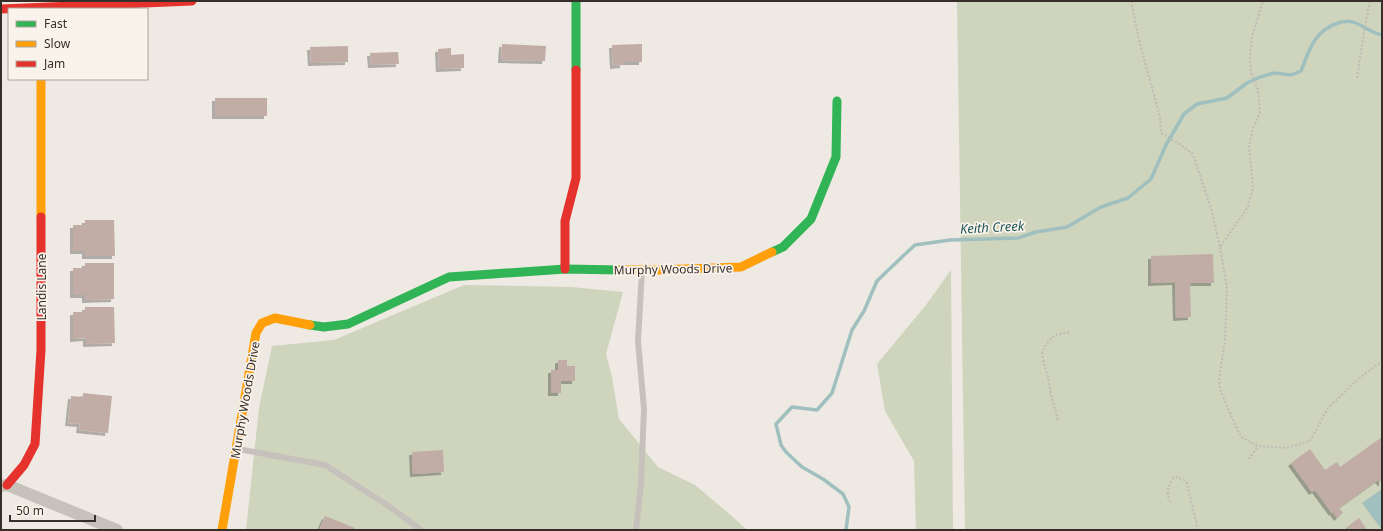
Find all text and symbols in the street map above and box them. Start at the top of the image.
legend [8,8,148,80]
text: Fast [44,15,68,32]
text: Slow [44,35,71,52]
text: Jam [43,55,65,72]
water label: Keith Creek [959,216,1025,238]
street label: Landis Lane [33,253,50,321]
street label: Murphy Woods Drive [614,259,733,279]
street label: Murphy Woods Drive [226,340,264,460]
scale bar [10,497,95,523]
text: 50 m [16,502,44,519]

